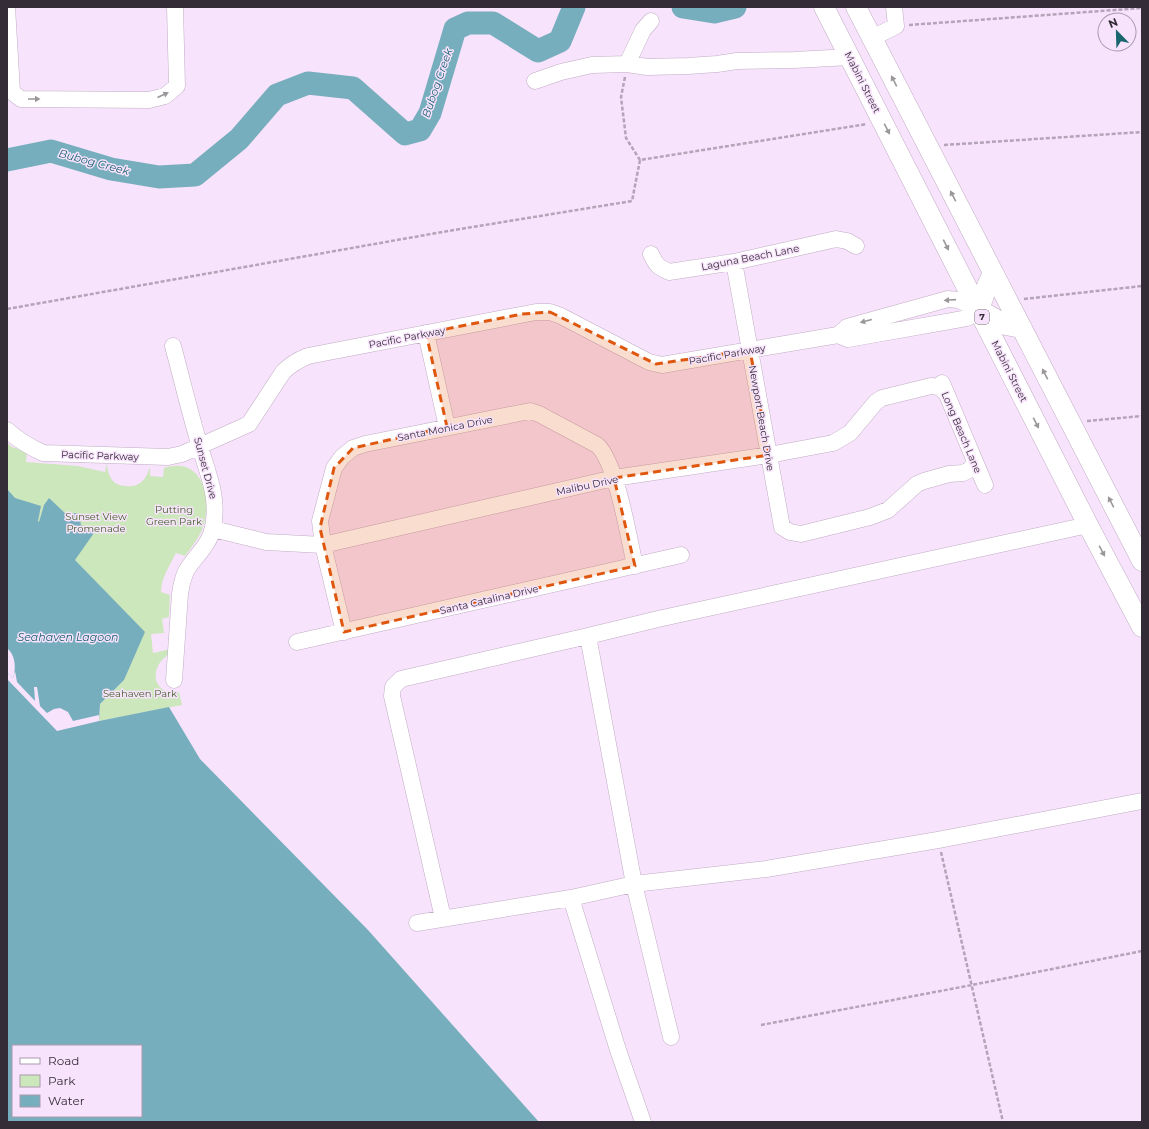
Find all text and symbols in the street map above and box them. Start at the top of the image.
north arrow [1097,12,1137,52]
text: N [1106,15,1120,31]
water label: Bubog Creek [419,46,456,120]
street label: Mabini Street [842,49,884,115]
one-way arrow [891,75,897,86]
one-way arrow [157,92,169,98]
one-way arrow [28,96,41,102]
one-way arrow [884,123,890,135]
water label: Bubog Creek [57,146,131,178]
one-way arrow [950,190,957,202]
one-way arrow [943,239,949,251]
street label: Laguna Beach Lane [700,242,800,273]
one-way arrow [943,296,956,303]
road number: 7 [975,310,989,324]
one-way arrow [860,318,872,324]
street label: Pacific Parkway [368,324,447,351]
street label: Mabini Street [989,338,1031,404]
street label: Pacific Parkway [688,341,767,368]
street label: Newport Beach Drive [746,364,777,472]
one-way arrow [1042,368,1048,380]
street label: Long Beach Lane [939,390,985,475]
street label: Santa Monica Drive [396,413,494,444]
one-way arrow [1033,417,1039,429]
street label: Sunset Drive [191,436,220,500]
street label: Pacific Parkway [61,448,140,463]
street label: Malibu Drive [555,473,619,498]
one-way arrow [1108,496,1114,508]
park label: Putting Green Park [146,503,202,528]
park label: Sunset View Promenade [65,510,127,535]
one-way arrow [1099,545,1105,557]
street label: Santa Catalina Drive [439,582,540,617]
water label: Seahaven Lagoon [17,630,119,644]
park label: Seahaven Park [103,687,177,700]
legend [12,1045,142,1117]
text: Road [48,1053,79,1068]
text: Park [48,1073,76,1088]
text: Water [48,1093,85,1108]

